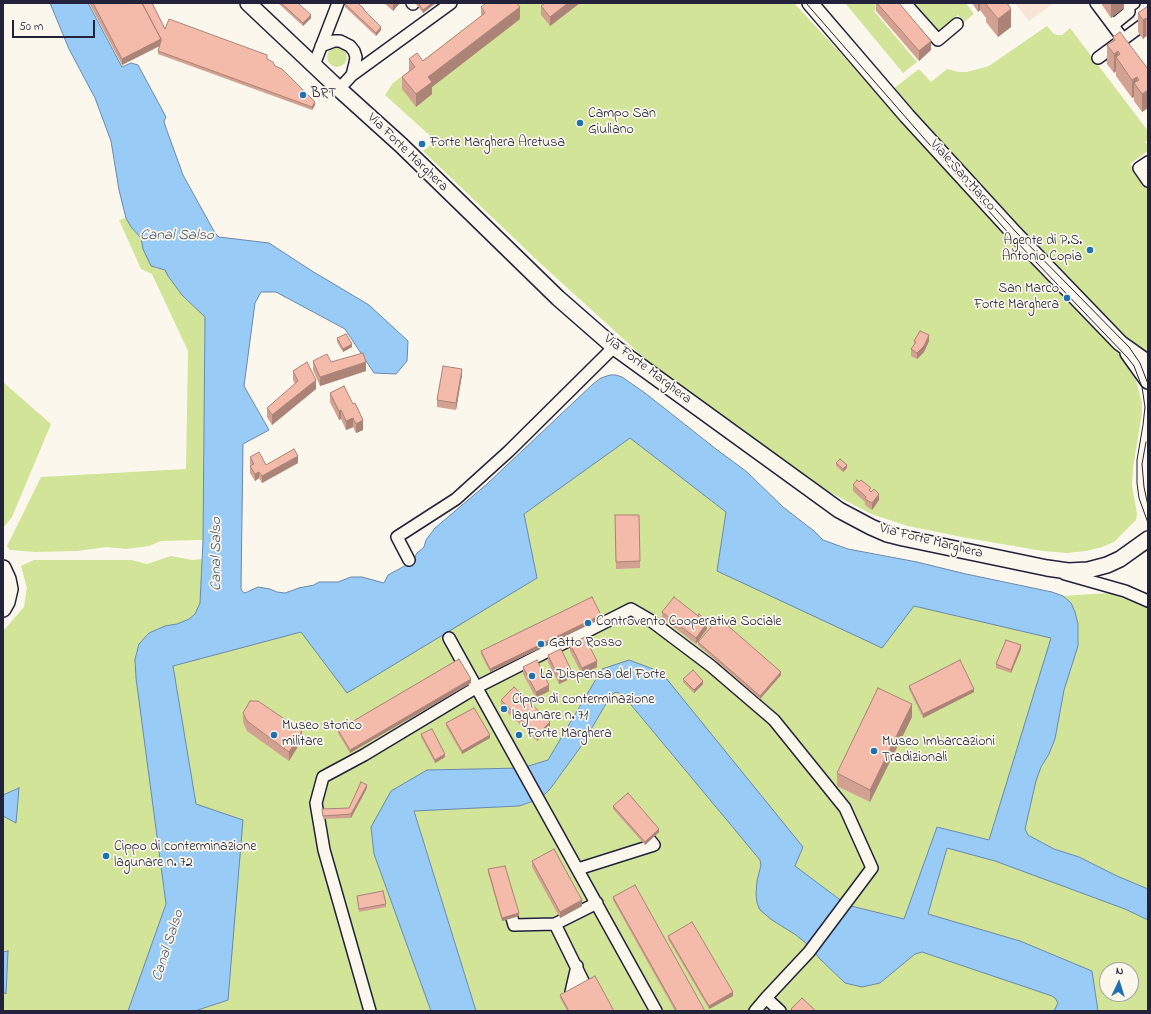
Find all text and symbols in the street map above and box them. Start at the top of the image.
scale bar [14,12,97,38]
text: 50 m [19,18,43,36]
place label: BRT [311,87,336,103]
marker: BRT [298,90,308,100]
place label: Campo San Giuliano [588,107,656,140]
street label: Via Forte Marghera [363,110,451,196]
marker: Campo San Giuliano [575,118,585,128]
place label: Forte Marghera Aretusa [430,136,565,152]
street label: Viale San Marco [926,137,998,215]
marker: Forte Marghera Aretusa [417,139,427,149]
water label: Canal Salso [140,228,214,246]
place label: Agente di P.S. Antonio Copia [1002,234,1082,266]
marker: Agente di P.S. Antonio Copia [1085,245,1095,255]
place label: San Marco Forte Marghera [974,282,1059,314]
marker: San Marco Forte Marghera [1062,293,1072,303]
street label: Via Forte Marghera [600,331,694,409]
water label: Canal Salso [209,517,227,591]
street label: Via Forte Marghera [878,521,984,563]
place label: Controvento Cooperativa Sociale [596,615,782,631]
marker: Controvento Cooperativa Sociale [583,618,593,628]
place label: Gatto Rosso [549,636,622,652]
marker: Gatto Rosso [536,639,546,649]
place label: La Dispensa del Forte [540,668,666,684]
marker: La Dispensa del Forte [527,671,537,681]
place label: Cippo di conterminazione lagunare n. 71 [512,693,655,726]
marker: Cippo di conterminazione lagunare n. 71 [499,704,509,714]
place label: Museo storico militare [282,719,362,752]
place label: Forte Marghera [527,727,612,743]
marker: Museo storico militare [269,730,279,740]
marker: Forte Marghera [514,730,524,740]
place label: Museo Imbarcazioni Tradizionali [882,735,995,768]
marker: Museo Imbarcazioni Tradizionali [869,746,879,756]
place label: Cippo di conterminazione lagunare n. 72 [114,840,257,872]
marker: Cippo di conterminazione lagunare n. 72 [101,851,111,861]
water label: Canal Salso [149,908,189,984]
north arrow [1099,962,1139,1002]
text: N [1115,963,1124,979]

